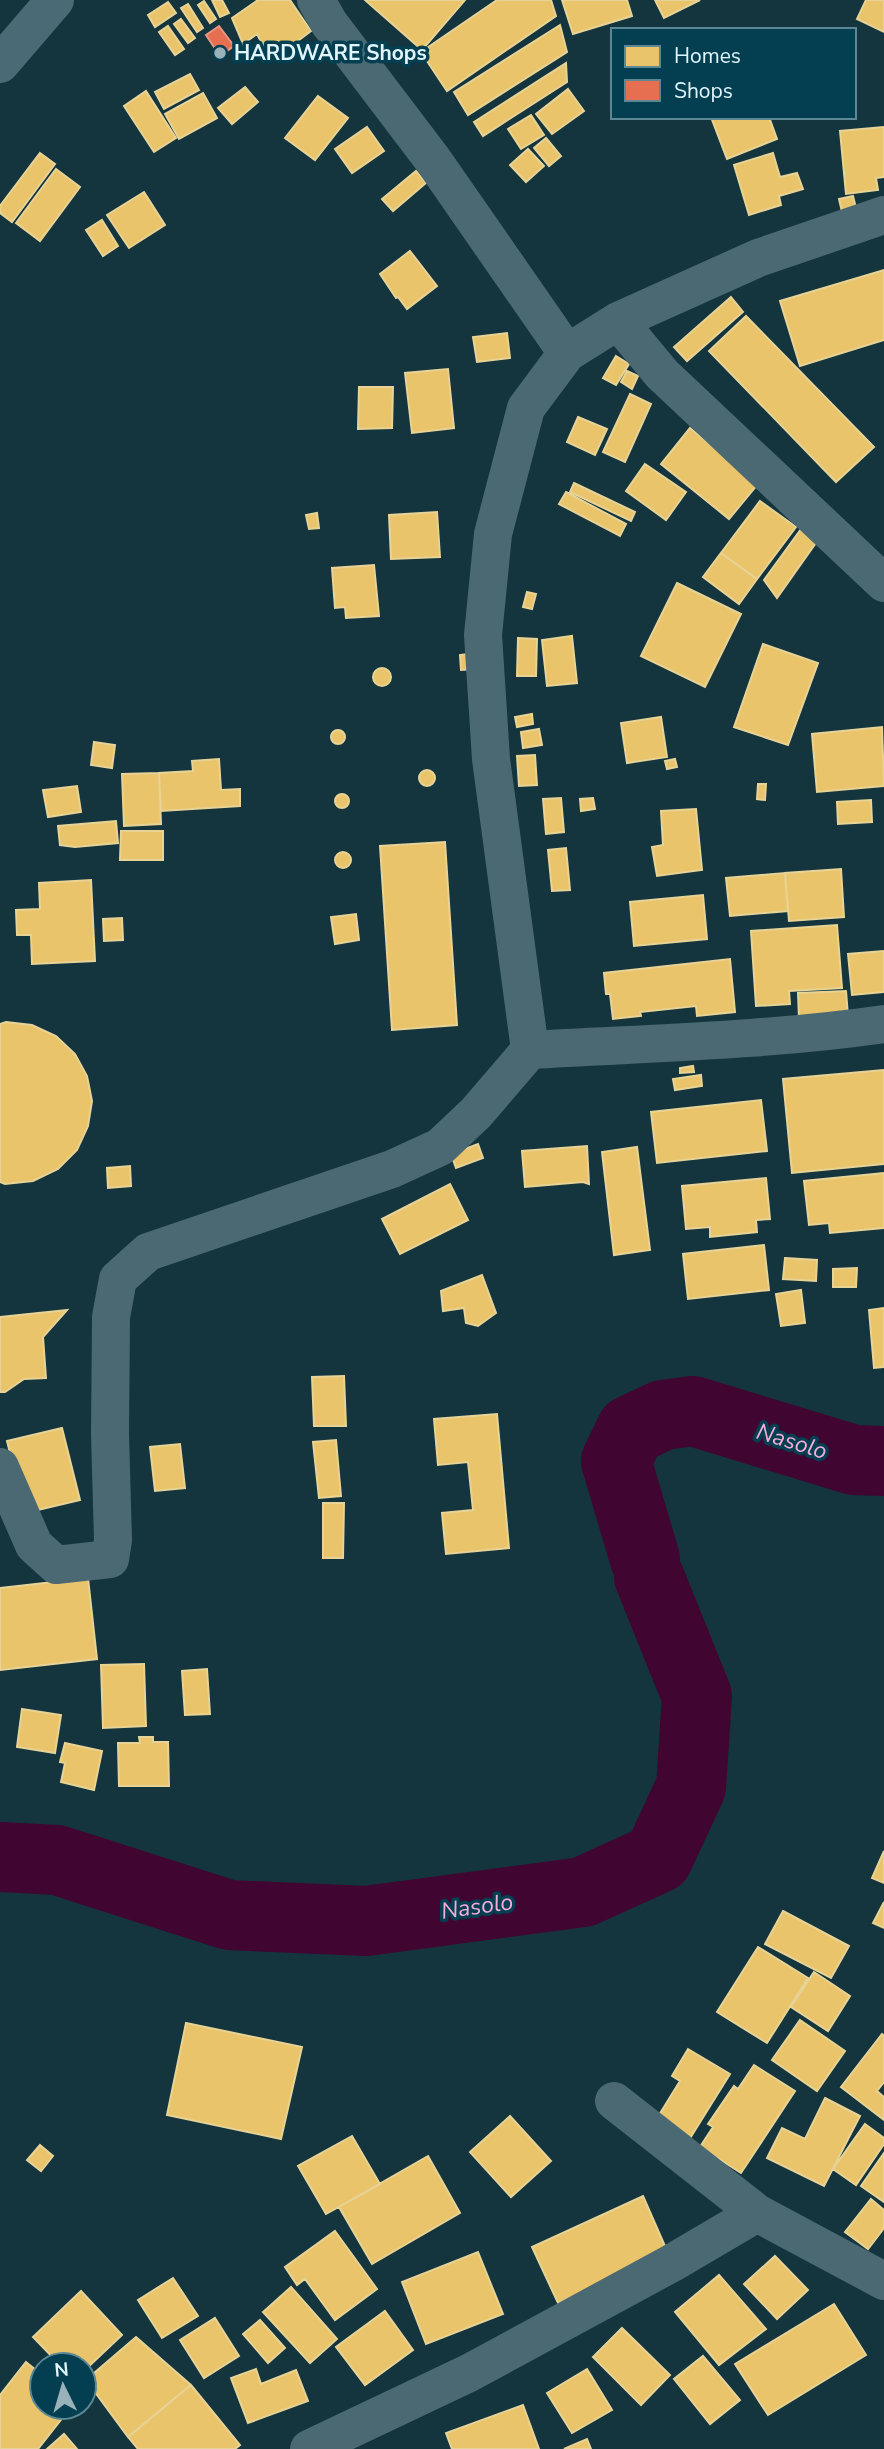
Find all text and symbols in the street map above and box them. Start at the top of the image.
legend [611,28,856,119]
place label: HARDWARE Shops [234,39,427,67]
text: Homes [674,42,741,70]
marker: HARDWARE Shops [212,45,228,61]
text: Shops [674,77,733,105]
water label: Nasolo [753,1416,831,1467]
water label: Nasolo [439,1886,515,1927]
north arrow [28,2351,98,2421]
text: N [53,2356,70,2384]

